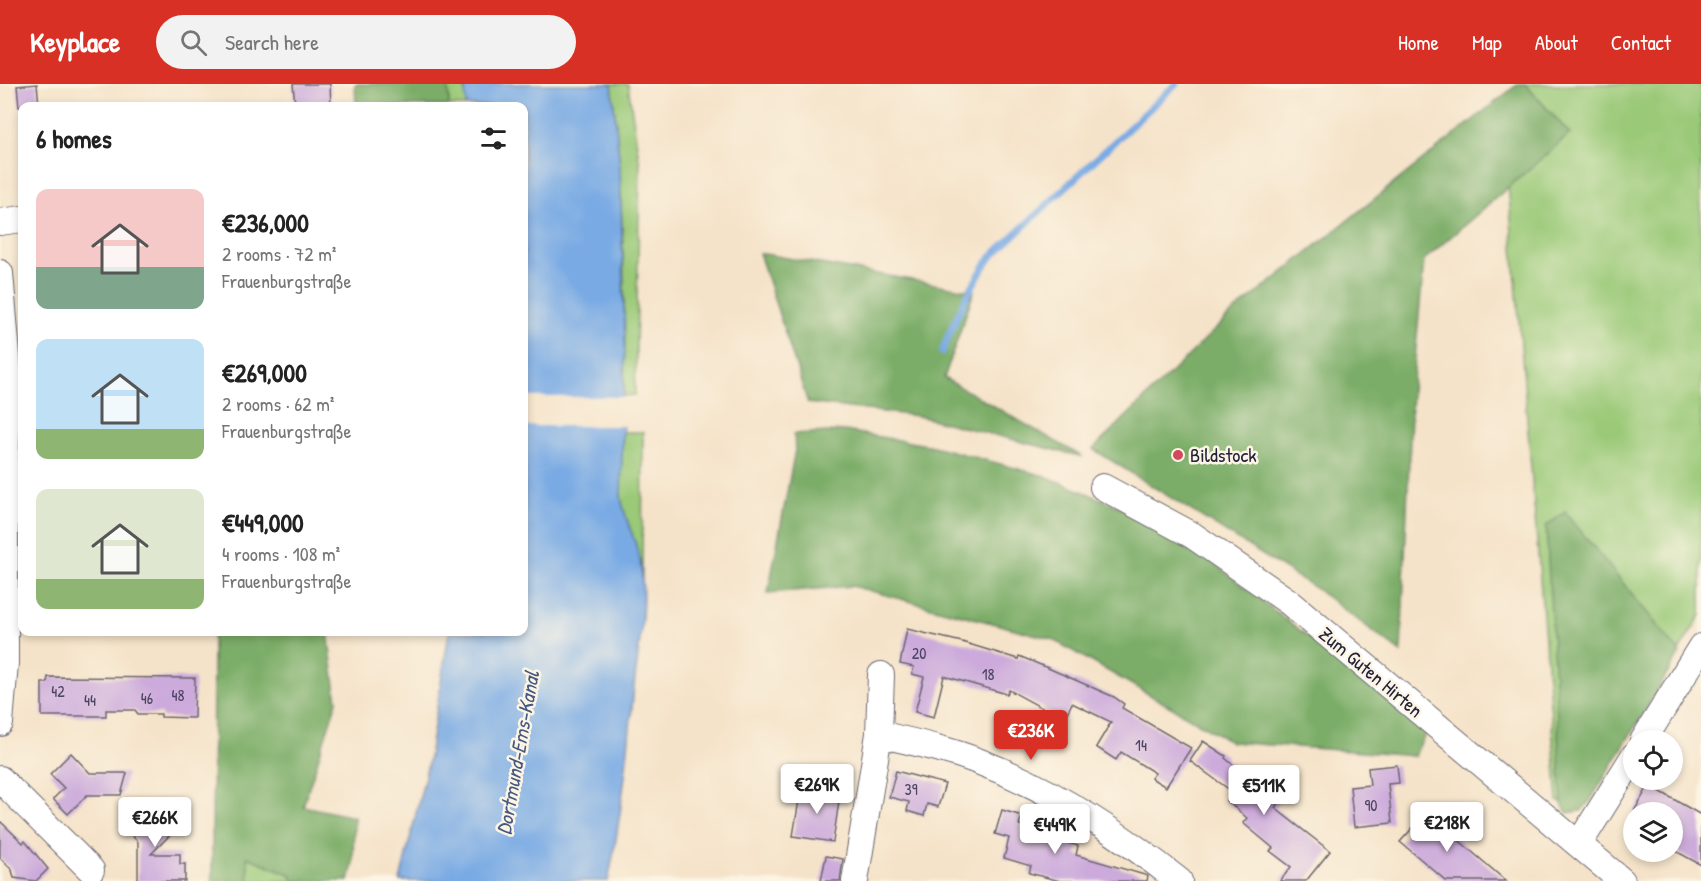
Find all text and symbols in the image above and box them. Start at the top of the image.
search box [156,15,576,69]
text: Keyplace [30,23,120,61]
icon: search [177,26,210,59]
text: Search here [225,27,319,57]
text: Home [1398,28,1439,57]
text: Map [1472,28,1502,57]
text: About [1535,28,1578,57]
text: Contact [1611,28,1671,57]
text: 6 homes [36,121,112,156]
icon: filters [477,122,510,155]
text: €236,000 [222,205,309,240]
icon: home [84,213,156,285]
text: 2 rooms · 72 m² [222,240,336,267]
text: Frauenburgstraße [222,267,352,294]
text: €269,000 [222,355,307,390]
icon: home [84,363,156,435]
text: 2 rooms · 62 m² [222,390,334,417]
text: Frauenburgstraße [222,417,352,444]
place label: Bildstock [1190,441,1256,468]
marker: Bildstock [1171,448,1185,462]
text: €449,000 [222,505,304,540]
icon: home [84,513,156,585]
text: 4 rooms · 108 m² [222,540,340,567]
text: Frauenburgstraße [222,567,352,594]
street label: Zum Guten Hirten [1314,620,1429,723]
house number: 20 [912,642,926,664]
house number: 18 [982,663,994,685]
water label: Dortmund-Ems-Kanal [489,668,546,837]
house number: 42 [51,680,65,702]
house number: 48 [172,684,185,706]
house number: 46 [141,687,153,709]
house number: 44 [84,689,96,711]
pin: €236K [989,710,1073,761]
text: €236K [1008,716,1054,743]
map controls [1623,730,1683,862]
button: locate [1623,730,1683,790]
house number: 14 [1135,734,1147,756]
pin: €269K [775,764,859,815]
pin: €511K [1222,765,1306,816]
text: €269K [795,770,839,797]
text: €511K [1242,771,1286,798]
house number: 39 [904,778,918,800]
house number: 90 [1364,794,1378,816]
pin: €266K [113,797,197,848]
pin: €218K [1405,802,1489,853]
button: layers [1623,802,1683,862]
text: €266K [132,803,178,830]
pin: €449K [1013,804,1097,855]
text: €218K [1424,808,1470,835]
text: €449K [1034,810,1076,837]

